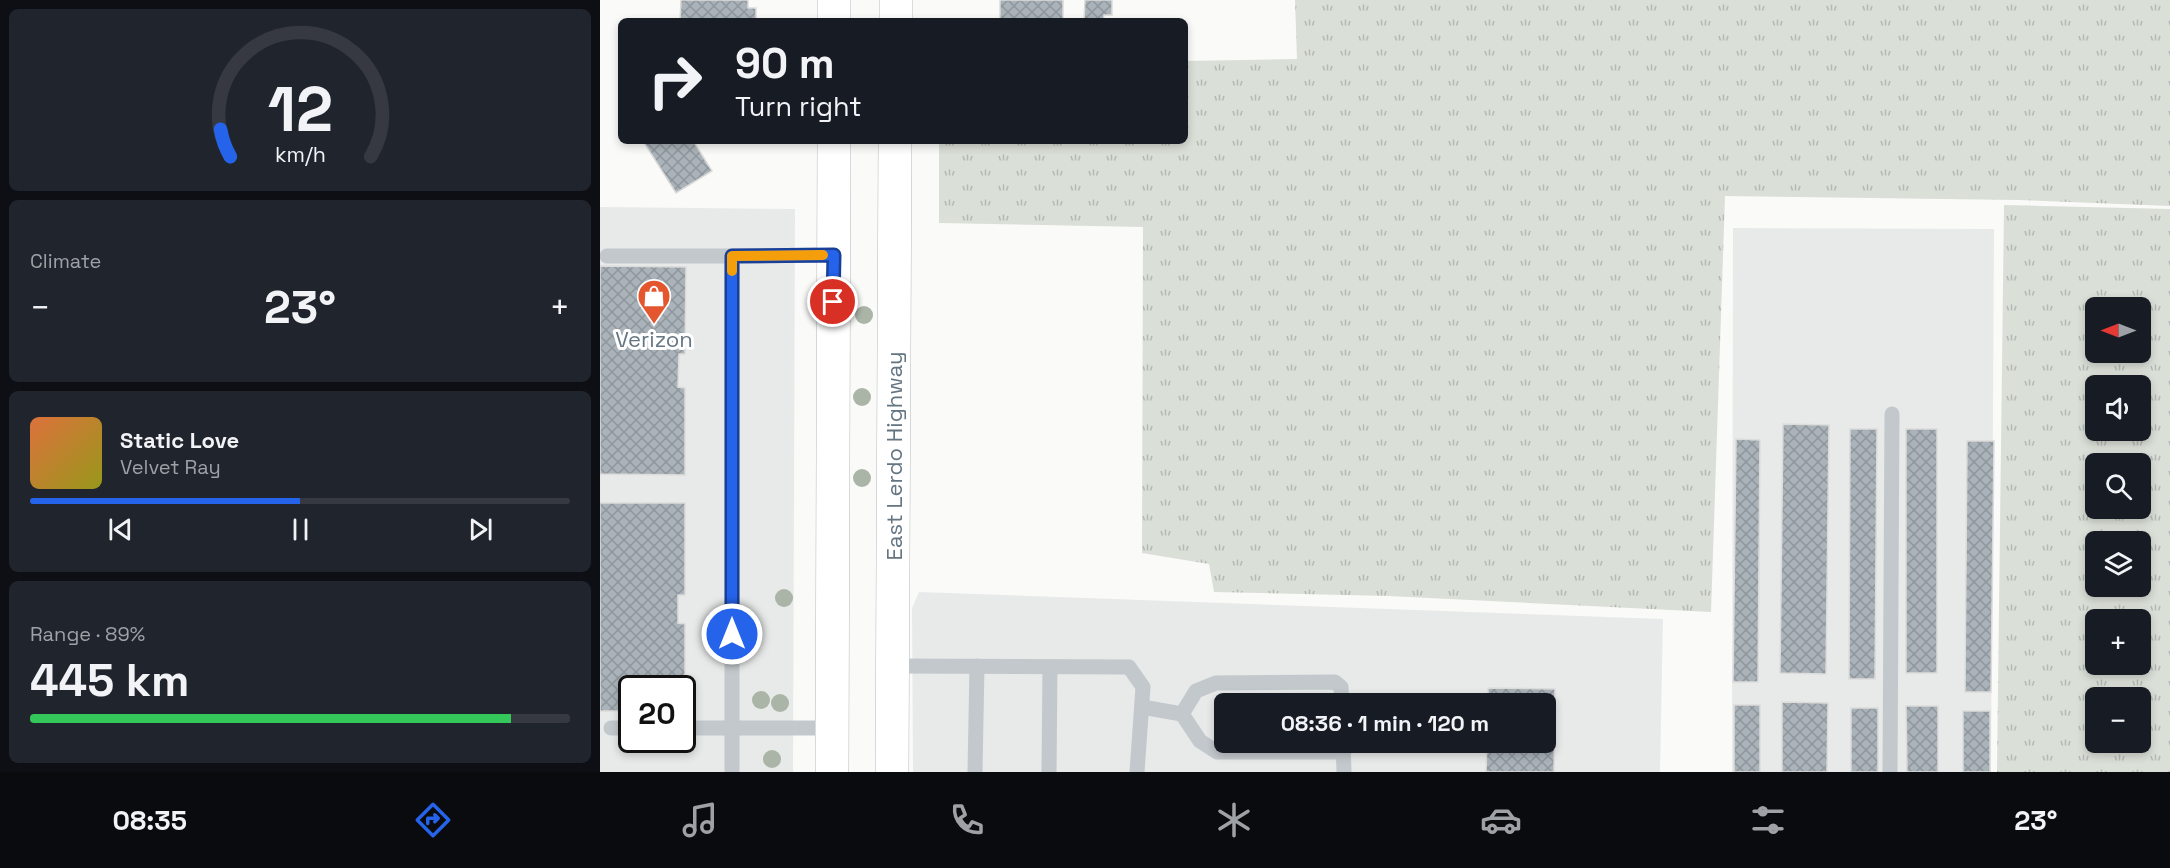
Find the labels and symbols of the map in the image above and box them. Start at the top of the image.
pin [807,276,858,327]
shop icon: Verizon [636,278,672,325]
north arrow [2085,297,2151,363]
place label: Verizon [615,325,693,353]
street label: East Lerdo Highway [880,352,908,560]
position arrow [700,602,764,666]
speed limit sign: 20 [618,675,696,753]

